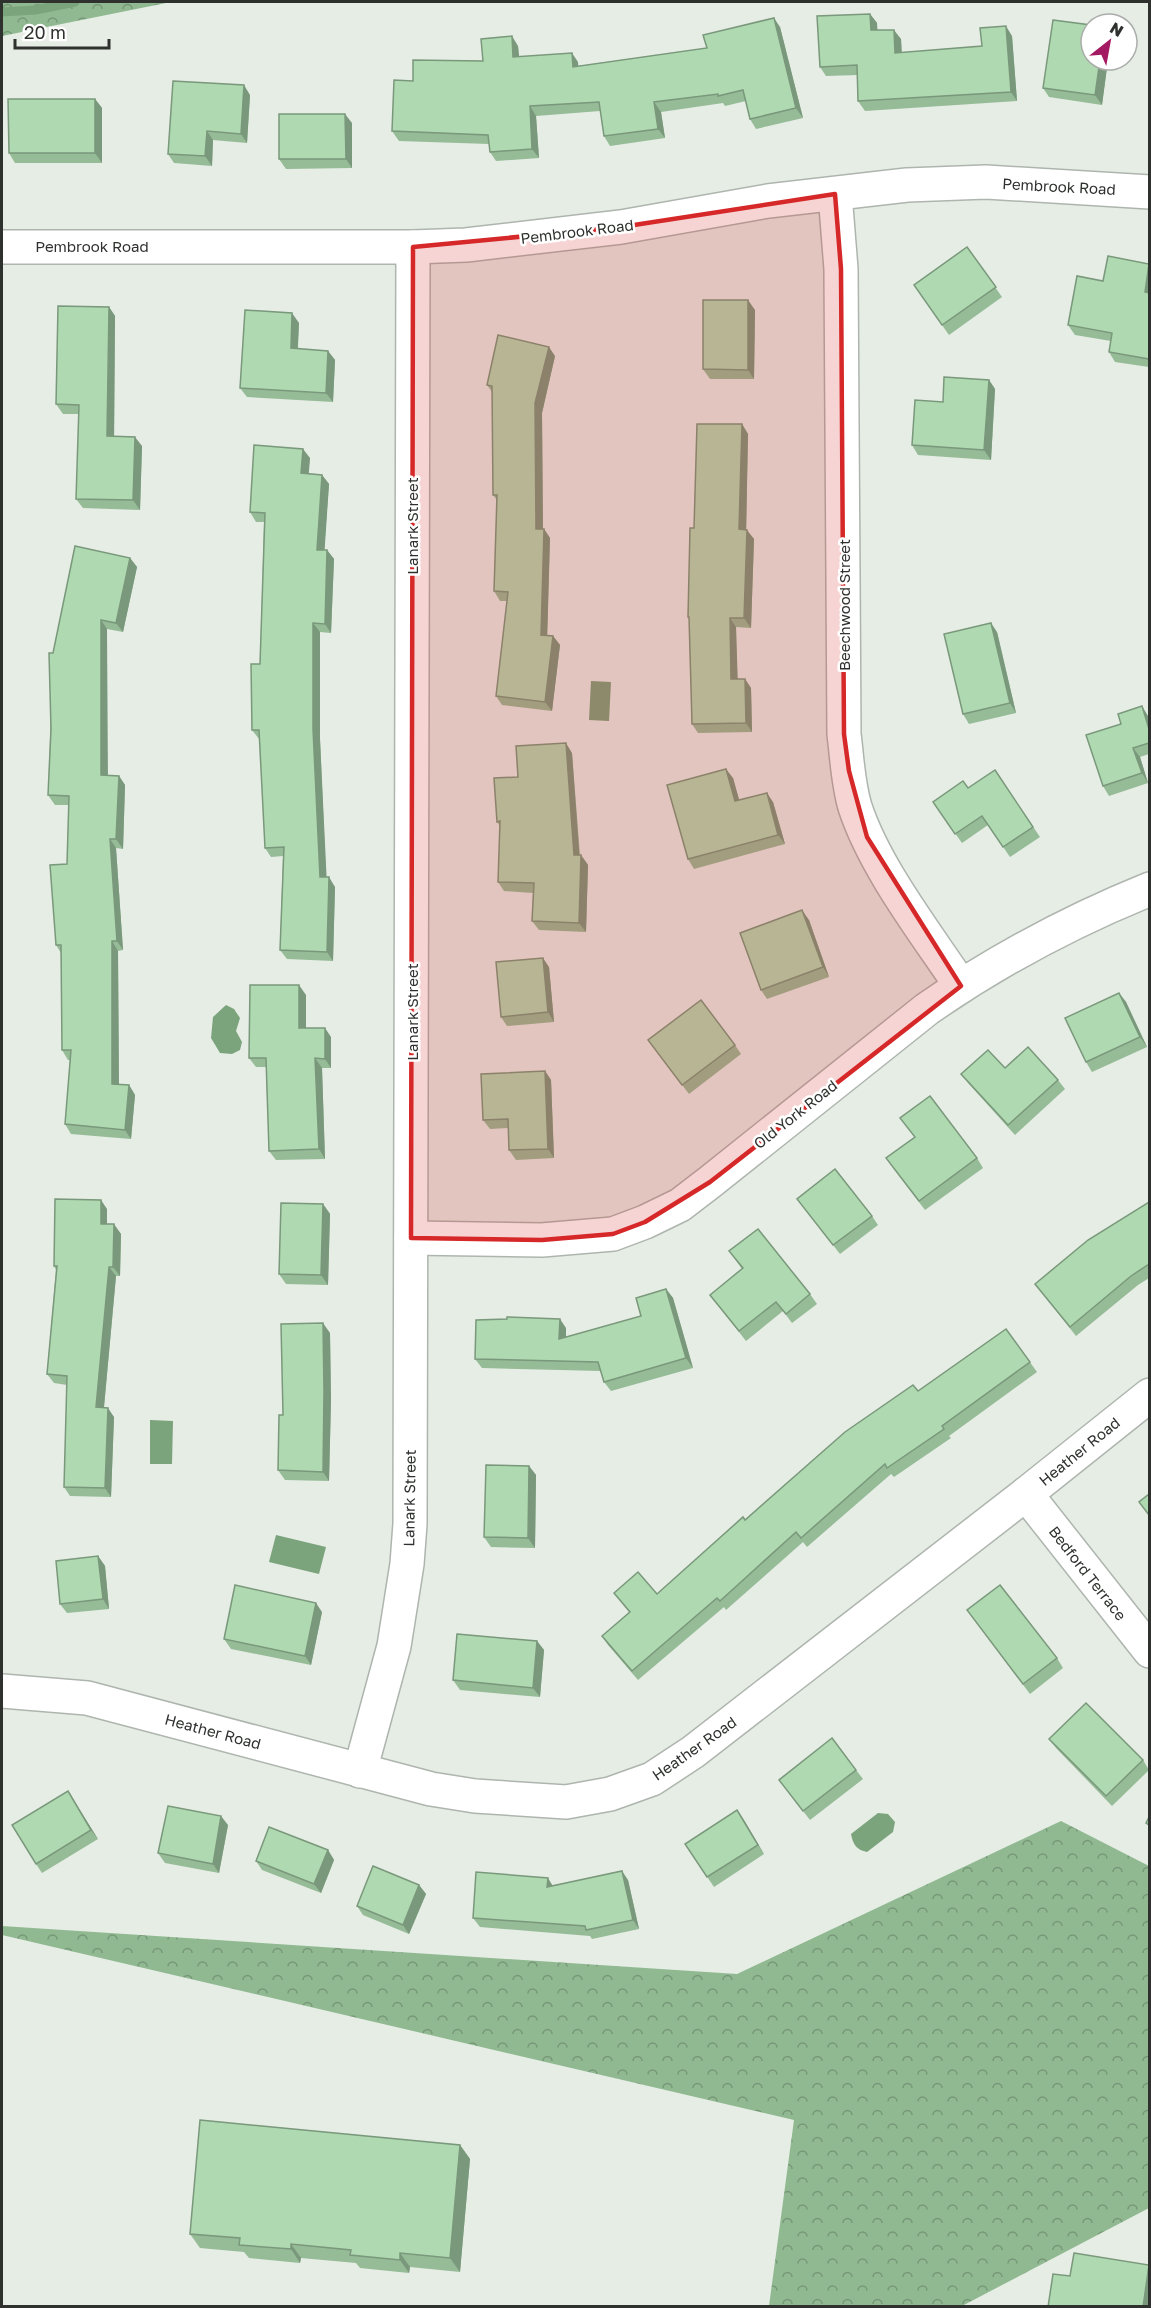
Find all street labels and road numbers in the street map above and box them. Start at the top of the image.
street label: Pembrook Road [1002,174,1116,198]
street label: Pembrook Road [520,215,634,247]
street label: Pembrook Road [35,237,149,255]
street label: Lanark Street [403,477,421,575]
street label: Beechwood Street [835,539,853,671]
street label: Lanark Street [403,963,421,1061]
street label: Old York Road [750,1076,840,1152]
street label: Heather Road [1035,1413,1123,1489]
street label: Lanark Street [399,1449,419,1547]
street label: Bedford Terrace [1046,1522,1131,1624]
street label: Heather Road [163,1710,263,1752]
street label: Heather Road [648,1712,740,1784]

